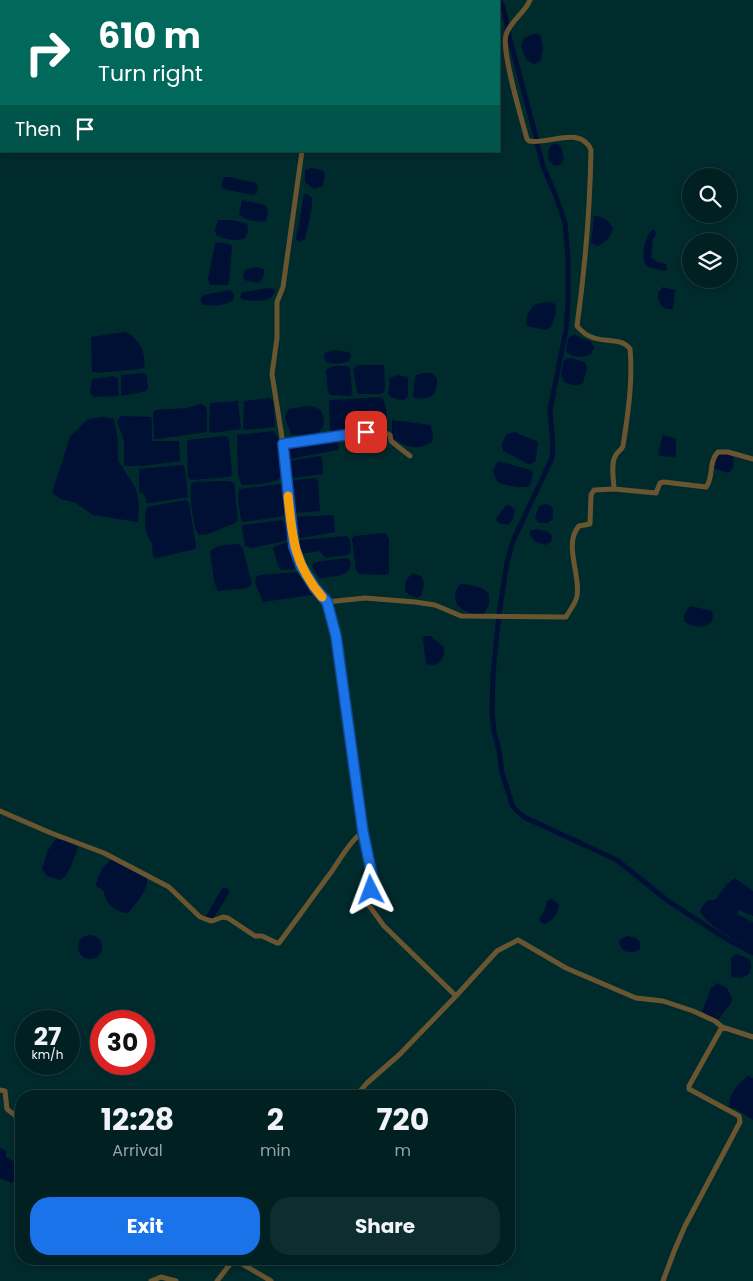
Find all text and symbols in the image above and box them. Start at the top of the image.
text: 610 m [98,11,201,60]
icon: right [15,20,80,85]
text: Turn right [98,58,203,89]
icon: arrive [71,115,99,143]
text: Then [15,116,61,143]
map controls [682,168,737,288]
button: search [682,168,737,223]
button: layers [682,233,737,288]
pin [345,411,387,453]
icon: arrive [352,418,380,446]
position arrow [344,863,396,915]
speed limit sign: 30 [90,1010,155,1075]
text: 27 [34,1019,61,1054]
text: km/h [32,1046,63,1063]
text: 12:28 [101,1098,174,1141]
text: 2 [267,1098,284,1141]
text: 720 [376,1098,429,1141]
text: Arrival [112,1139,163,1162]
text: min [260,1139,291,1162]
text: m [395,1139,411,1162]
button: Exit [30,1197,260,1255]
button: Share [270,1197,500,1255]

